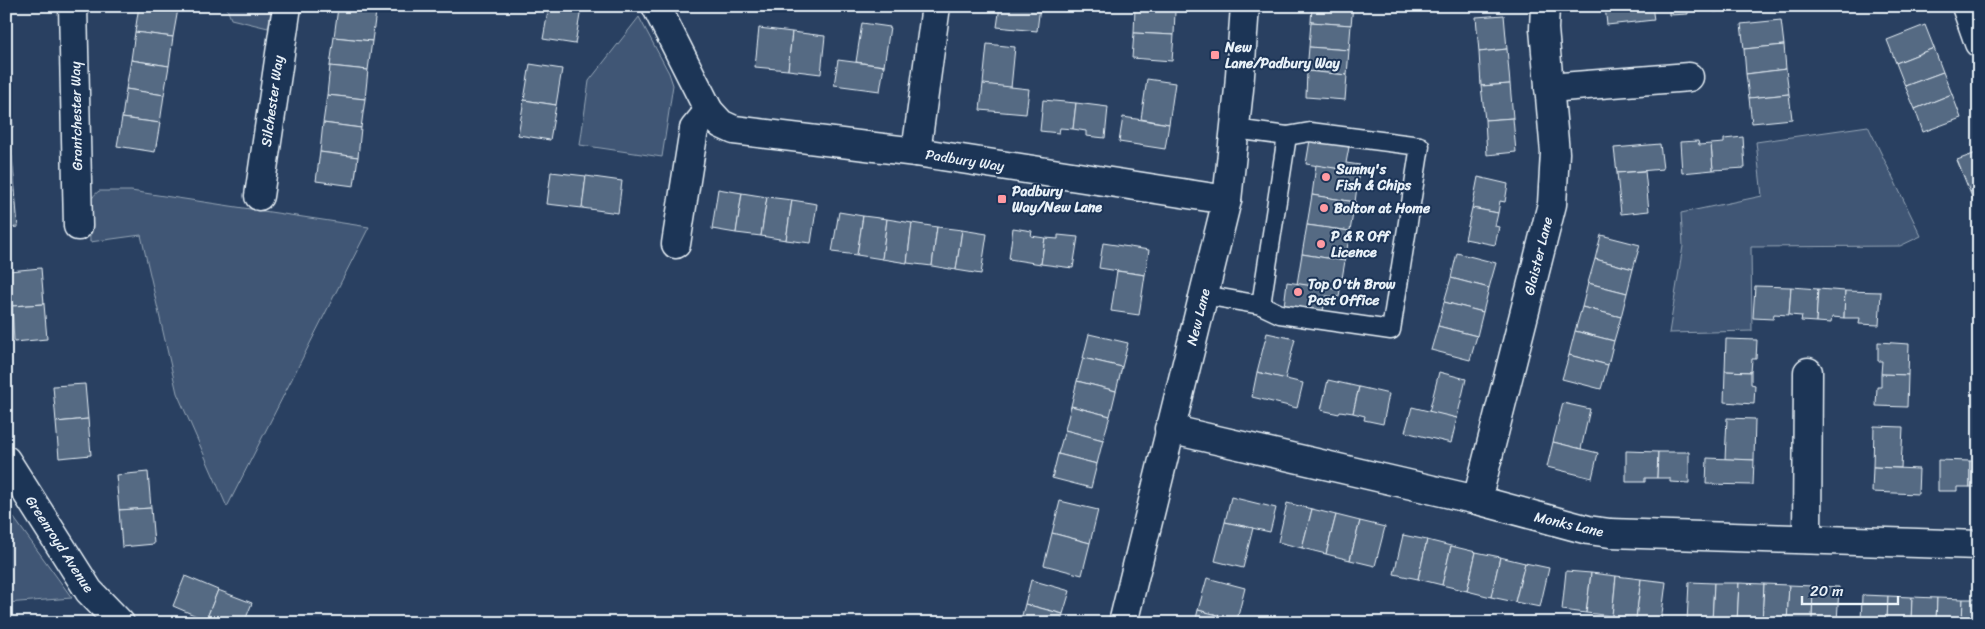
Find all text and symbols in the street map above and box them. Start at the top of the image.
place label: New Lane/Padbury Way [1224,35,1341,76]
marker: New Lane/Padbury Way [1209,49,1221,61]
street label: Silchester Way [254,53,291,148]
street label: Grantchester Way [63,60,90,171]
street label: Padbury Way [924,142,1007,179]
place label: Sunny's Fish & Chips [1335,157,1412,198]
marker: Sunny's Fish & Chips [1320,171,1332,183]
place label: Padbury Way/New Lane [1012,179,1102,220]
marker: Padbury Way/New Lane [996,193,1008,205]
place label: Bolton at Home [1334,196,1431,221]
marker: Bolton at Home [1318,202,1330,214]
street label: Glaister Lane [1517,214,1560,298]
place label: P & R Off Licence [1331,224,1392,265]
marker: P & R Off Licence [1315,238,1327,250]
place label: Top O'th Brow Post Office [1308,272,1396,313]
street label: New Lane [1179,286,1218,348]
marker: Top O'th Brow Post Office [1292,286,1304,298]
street label: Greenroyd Avenue [19,490,101,598]
street label: Monks Lane [1532,504,1606,545]
scale bar [1802,574,1899,606]
text: 20 m [1810,578,1844,604]

